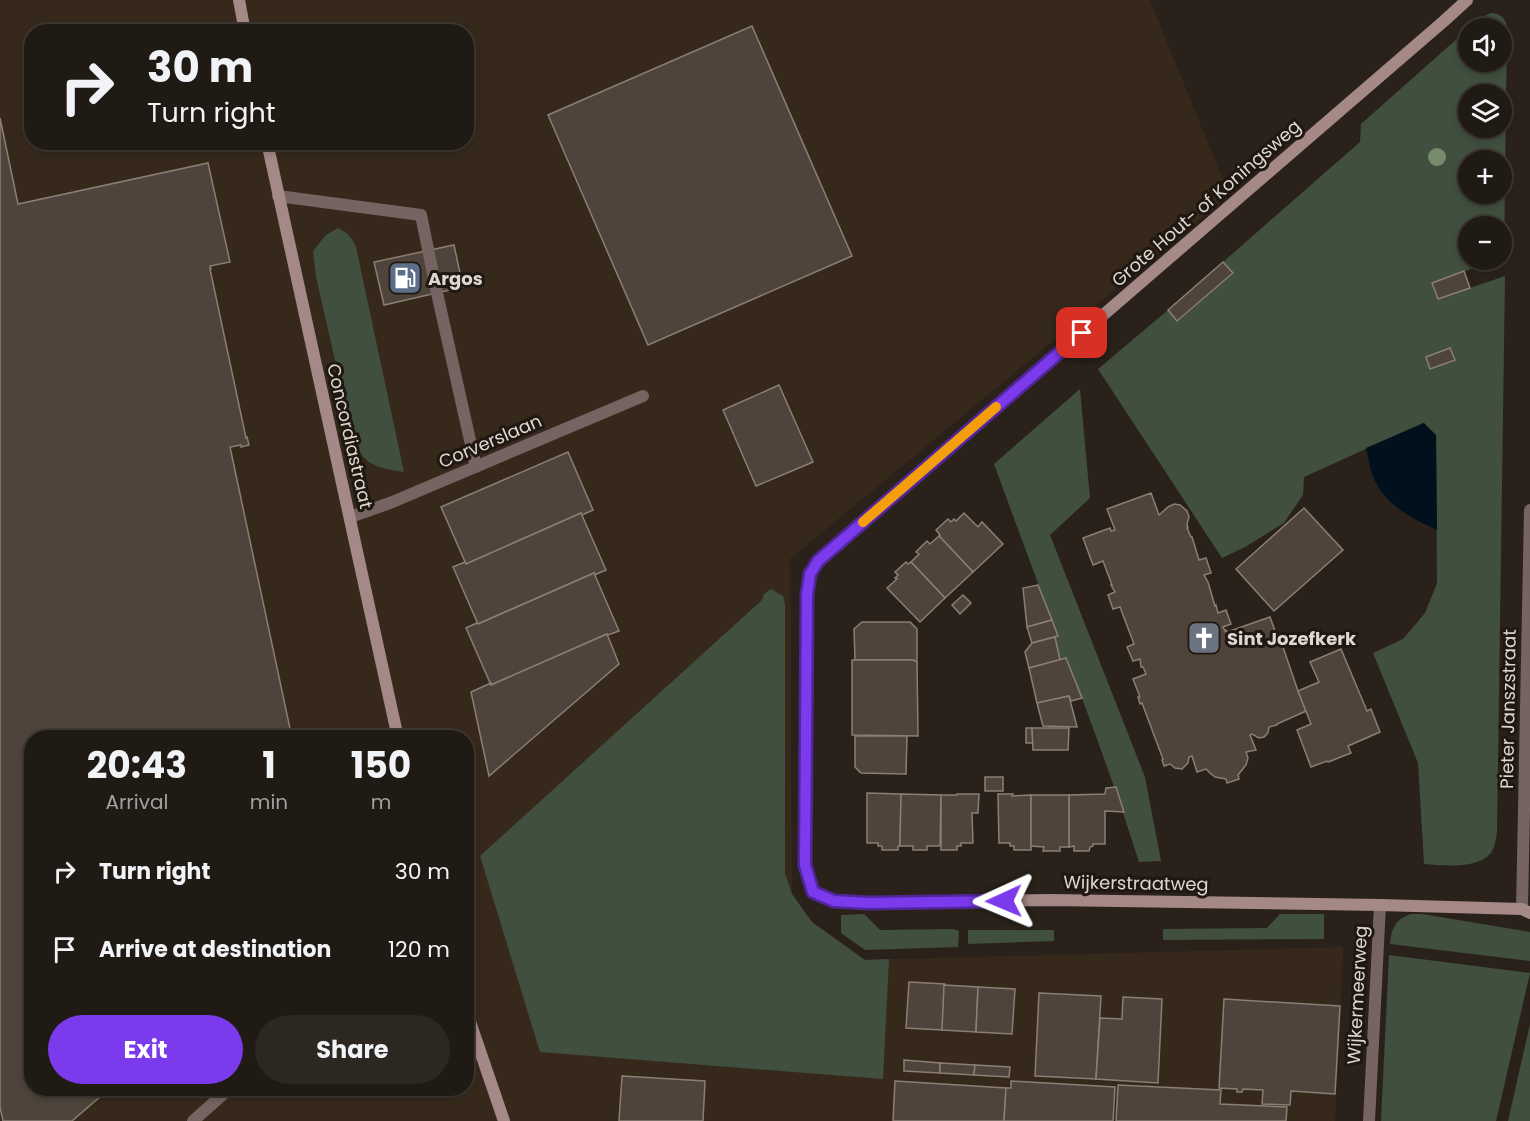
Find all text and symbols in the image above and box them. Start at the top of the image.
map controls [1458,18,1512,270]
button: sound [1458,18,1512,72]
text: 30 m [147,38,253,97]
icon: right [48,48,126,126]
button: layers [1458,84,1512,138]
text: Turn right [147,94,276,131]
street label: Grote Hout- of Koningsweg [1106,114,1306,292]
button: + [1458,150,1512,204]
button: − [1458,216,1512,270]
fuel station icon: Argos [387,260,423,296]
place label: Argos [428,266,483,291]
pin [1056,307,1107,358]
icon: arrive [1065,316,1098,349]
street label: Concordiastraat [321,361,379,511]
street label: Corverslaan [435,408,545,474]
church icon: Sint Jozefkerk [1186,620,1222,656]
place label: Sint Jozefkerk [1227,626,1357,651]
street label: Pieter Janszstraat [1494,629,1522,789]
text: 20:43 [87,740,187,791]
text: 1 [262,740,276,791]
text: 150 [351,740,411,791]
text: Arrival [105,788,168,816]
text: min [250,788,288,816]
text: m [371,788,391,816]
icon: right [48,855,81,888]
text: Turn right [99,856,210,887]
text: 30 m [395,856,450,887]
position arrow [972,869,1036,933]
street label: Wijkerstraatweg [1063,869,1209,897]
street label: Wijkermeerweg [1341,925,1373,1065]
icon: arrive [48,933,81,966]
text: Arrive at destination [99,934,331,965]
text: 120 m [388,934,450,965]
button: Exit [48,1015,243,1084]
button: Share [255,1015,450,1084]

